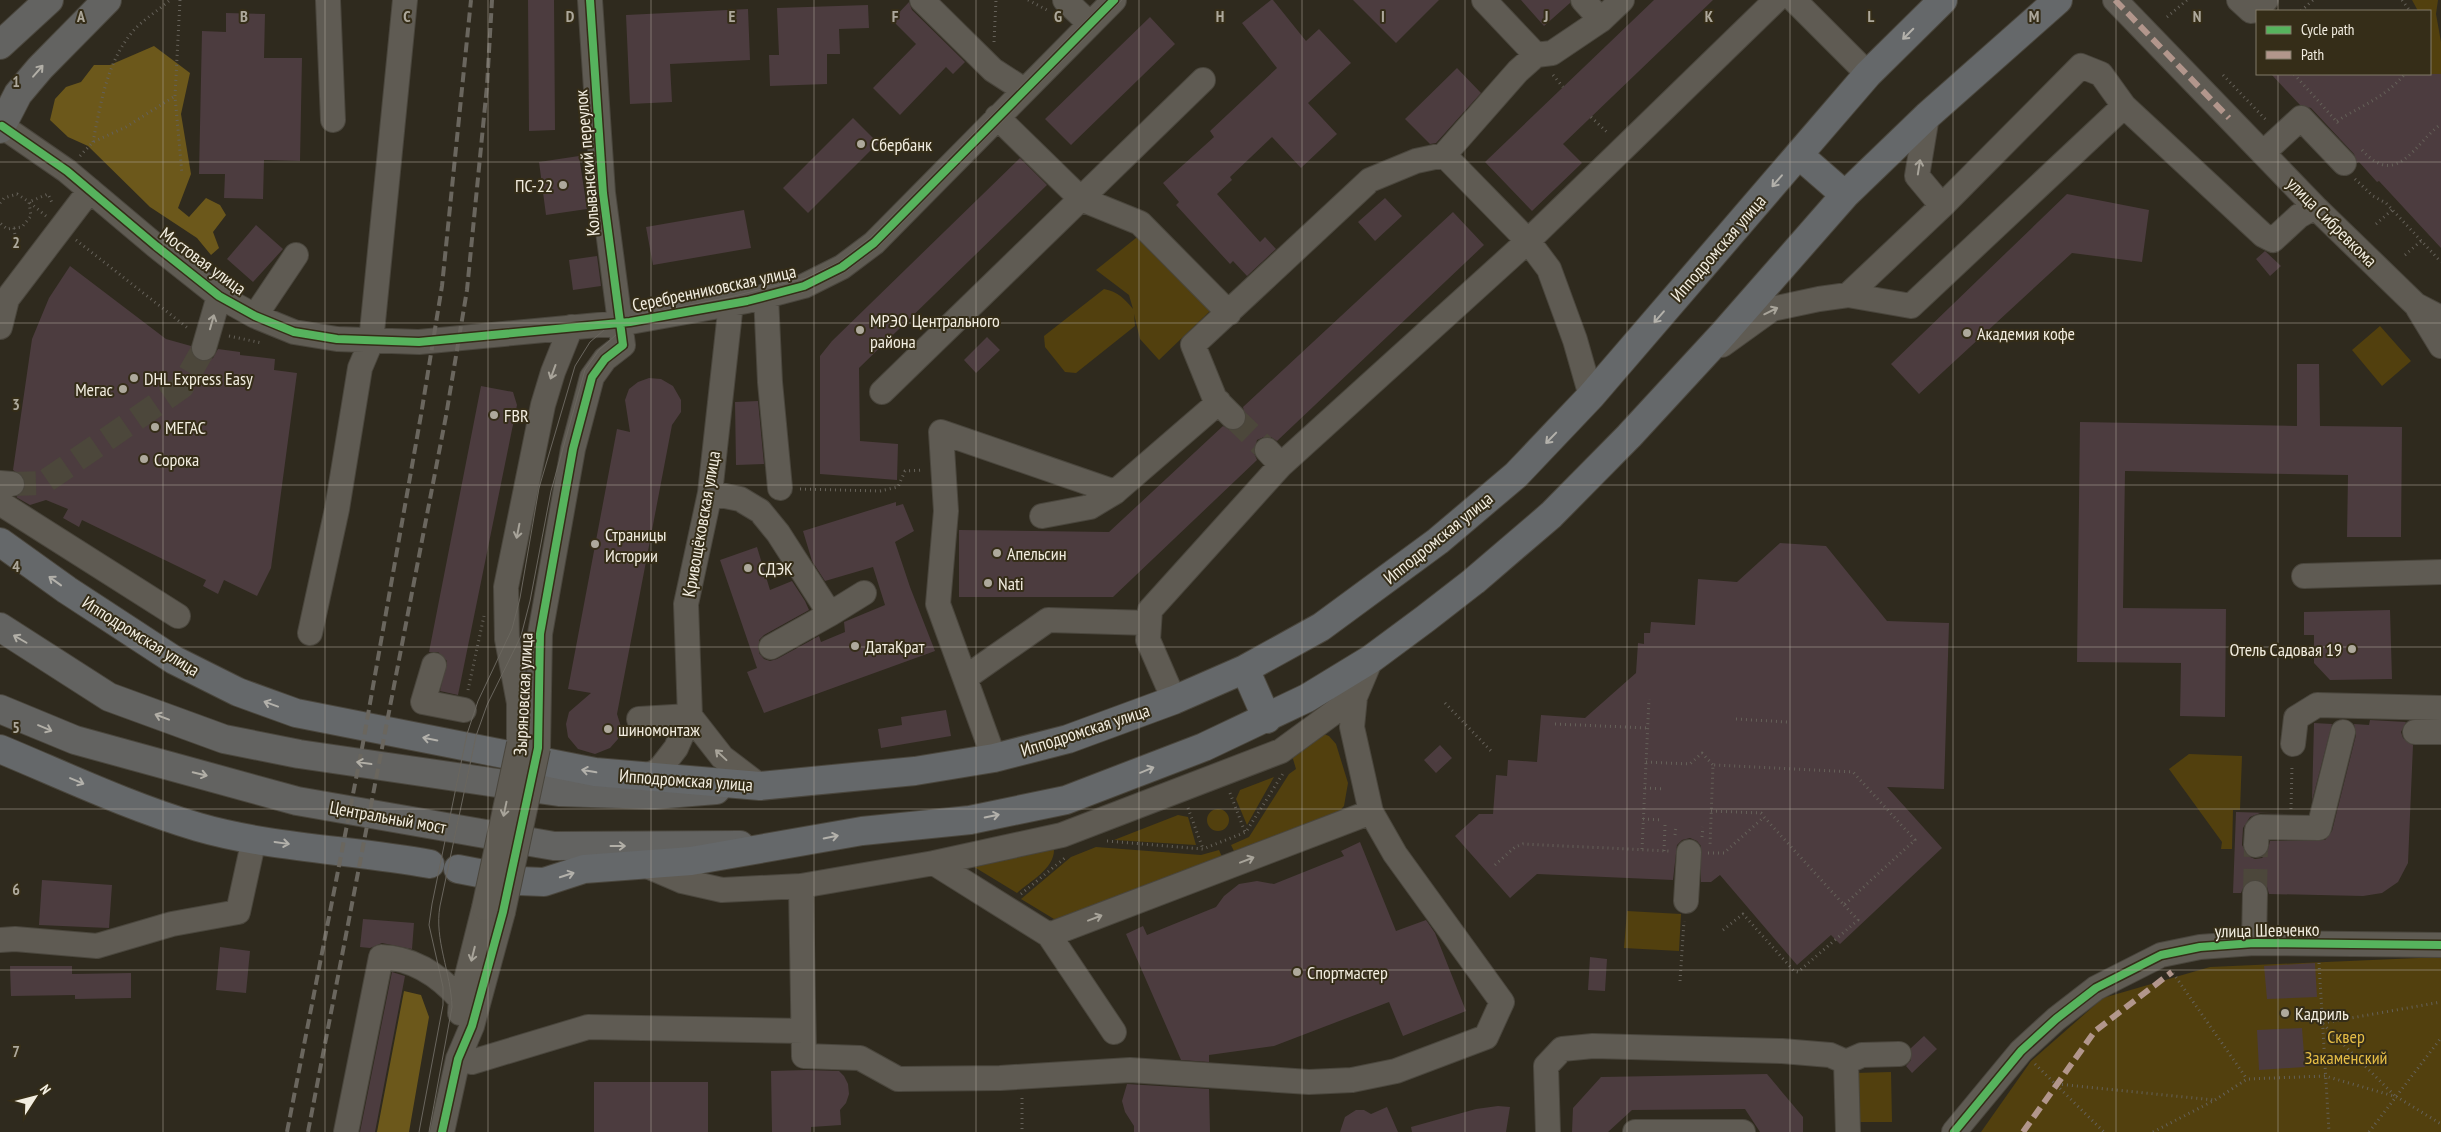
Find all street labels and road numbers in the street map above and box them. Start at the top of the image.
street label: Колыванский переулок [569,89,605,237]
street label: улица Сибревкома [2282,172,2382,272]
street label: Ипподромская улица [1665,190,1771,306]
street label: Мостовая улица [155,222,251,300]
street label: Серебренниковская улица [630,259,798,317]
street label: Кривощёковская улица [677,449,725,599]
street label: Ипподромская улица [1379,487,1497,589]
street label: Ипподромская улица [78,591,204,681]
street label: Зыряновская улица [508,632,538,756]
street label: Ипподромская улица [1018,698,1152,762]
street label: Ипподромская улица [618,764,754,796]
street label: Центральный мост [328,795,448,839]
street label: улица Шевченко [2214,918,2320,942]

